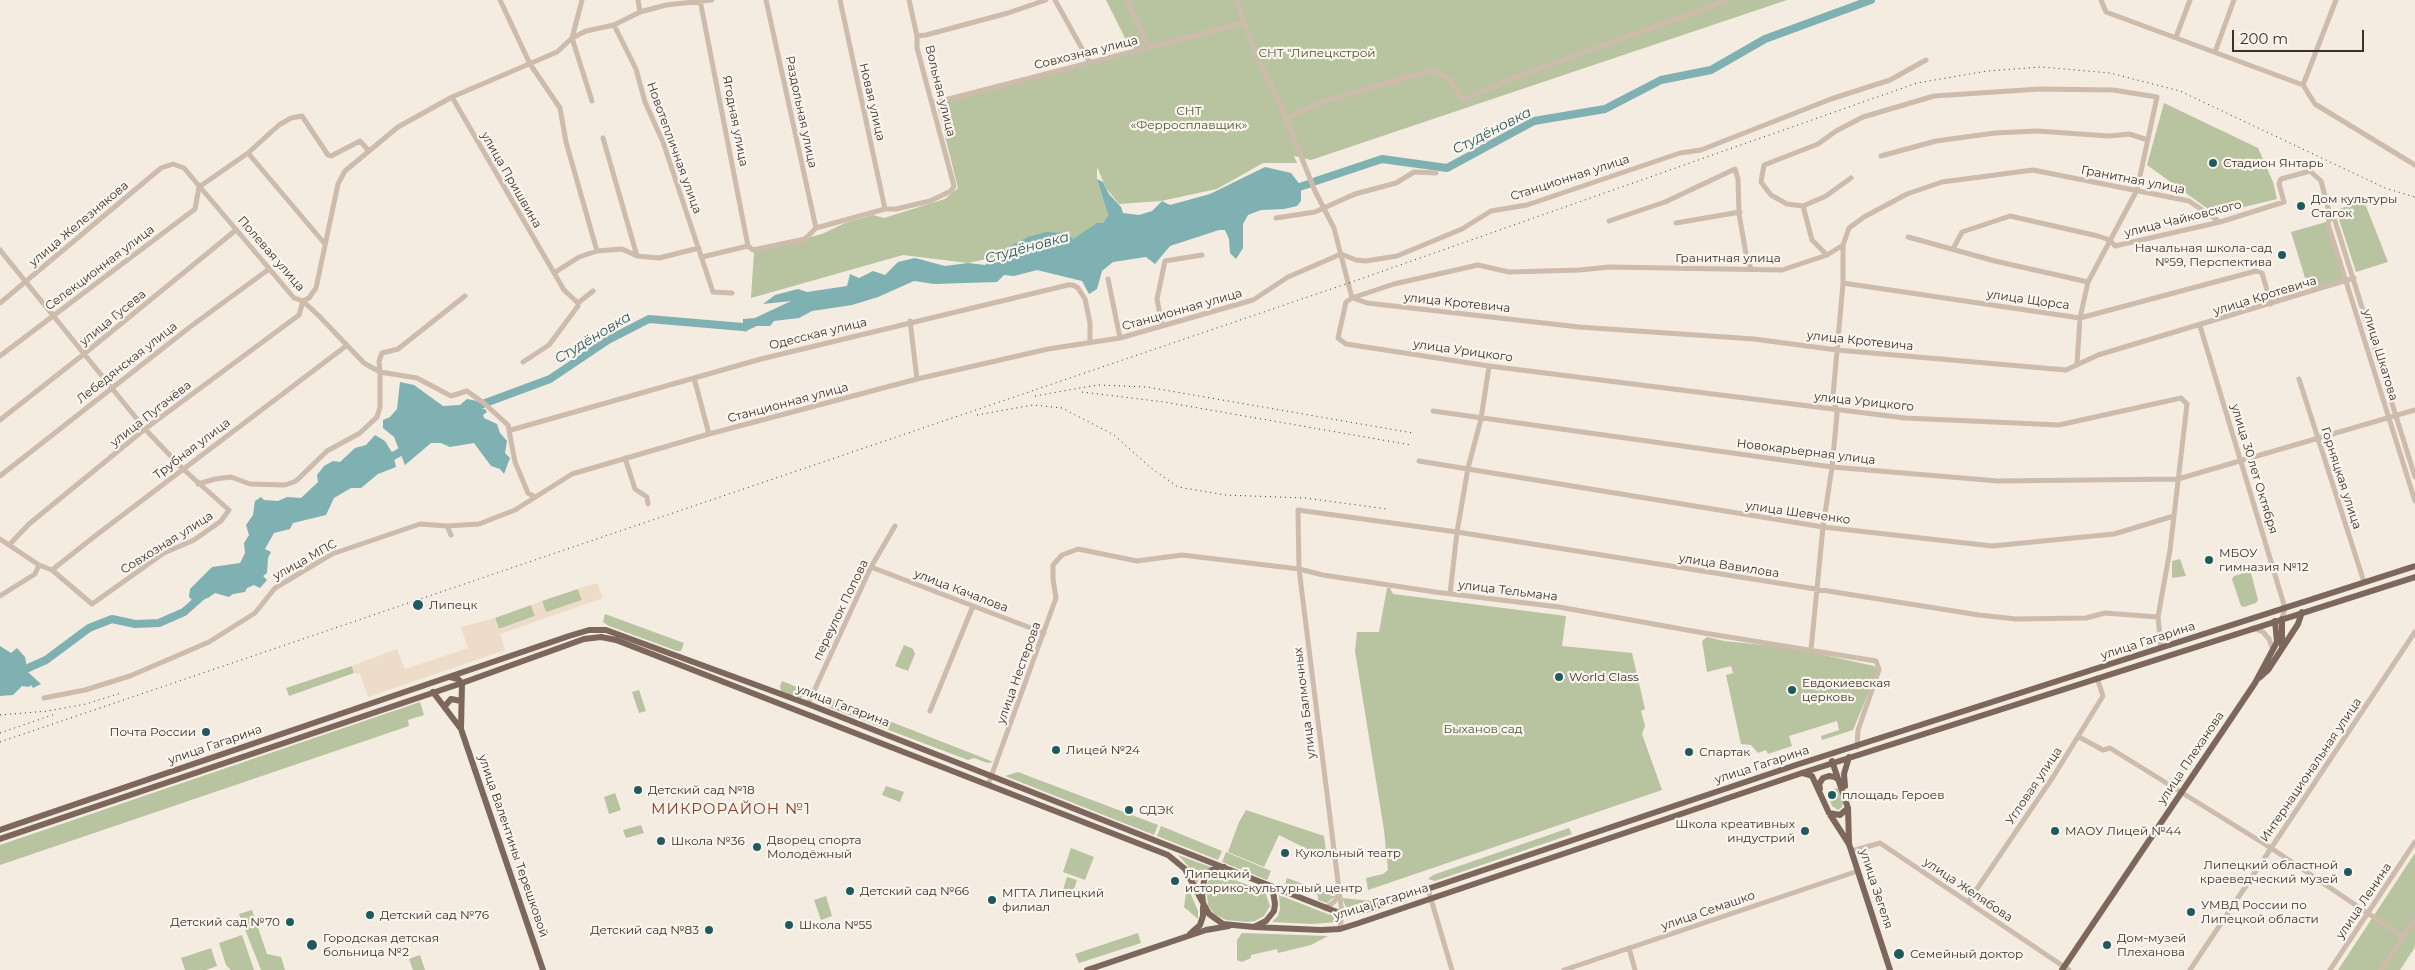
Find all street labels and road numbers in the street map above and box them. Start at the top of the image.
street label: Совхозная улица [1033,33,1139,73]
street label: Вольная улица [922,44,958,138]
street label: Раздольная улица [782,55,820,169]
street label: Новая улица [856,62,888,142]
street label: Ягодная улица [719,74,751,168]
street label: Новотепличная улица [643,80,705,216]
street label: улица Пришвина [478,129,544,231]
street label: Станционная улица [1509,152,1631,204]
street label: Гранитная улица [2080,163,2186,197]
street label: улица Железнякова [26,178,132,270]
street label: улица Чайковского [2123,197,2243,241]
street label: Полевая улица [235,214,307,294]
street label: Селекционная улица [43,222,157,314]
street label: Гранитная улица [1675,251,1781,265]
street label: улица Кротевича [2212,273,2318,319]
street label: Станционная улица [1120,286,1244,334]
street label: улица Гусева [77,287,149,349]
street label: улица Щорса [1986,287,2070,313]
street label: улица Кротевича [1403,290,1511,316]
street label: улица Шкатова [2359,308,2401,402]
street label: Одесская улица [768,315,868,353]
street label: Лебедянская улица [74,319,180,407]
street label: улица Кротевича [1806,328,1914,354]
street label: улица Урицкого [1412,337,1514,365]
street label: улица Пугачёва [108,378,194,450]
street label: Станционная улица [726,380,850,426]
street label: улица Урицкого [1813,390,1915,414]
street label: улица 30 лет Октября [2227,402,2281,536]
street label: Трубная улица [151,415,233,483]
street label: Горняцкая улица [2318,425,2364,531]
street label: Новокарьерная улица [1736,436,1876,468]
street label: улица Шевченко [1745,499,1851,527]
street label: Совхозная улица [118,509,216,577]
street label: улица МПС [271,537,339,583]
street label: улица Вавилова [1678,551,1780,581]
street label: переулок Попова [810,557,872,663]
street label: улица Качалова [912,566,1010,616]
street label: улица Тельмана [1457,578,1559,604]
street label: улица Гагарина [2099,619,2197,663]
street label: улица Нестерова [994,620,1044,726]
street label: улица Балмочных [1291,647,1319,759]
street label: улица Гагарина [794,682,892,730]
street label: Интернациональная улица [2257,695,2365,845]
street label: улица Плеханова [2155,709,2227,807]
street label: улица Гагарина [166,722,264,768]
street label: улица Гагарина [1713,743,1811,787]
street label: Угловая улица [2003,744,2065,828]
street label: улица Валентины Терешковой [475,753,551,939]
street label: улица Зегеля [1856,847,1896,931]
street label: улица Желябова [1921,855,2015,925]
street label: улица Ленина [2333,860,2395,942]
street label: улица Гагарина [1332,881,1430,923]
street label: улица Семашко [1659,888,1757,934]

